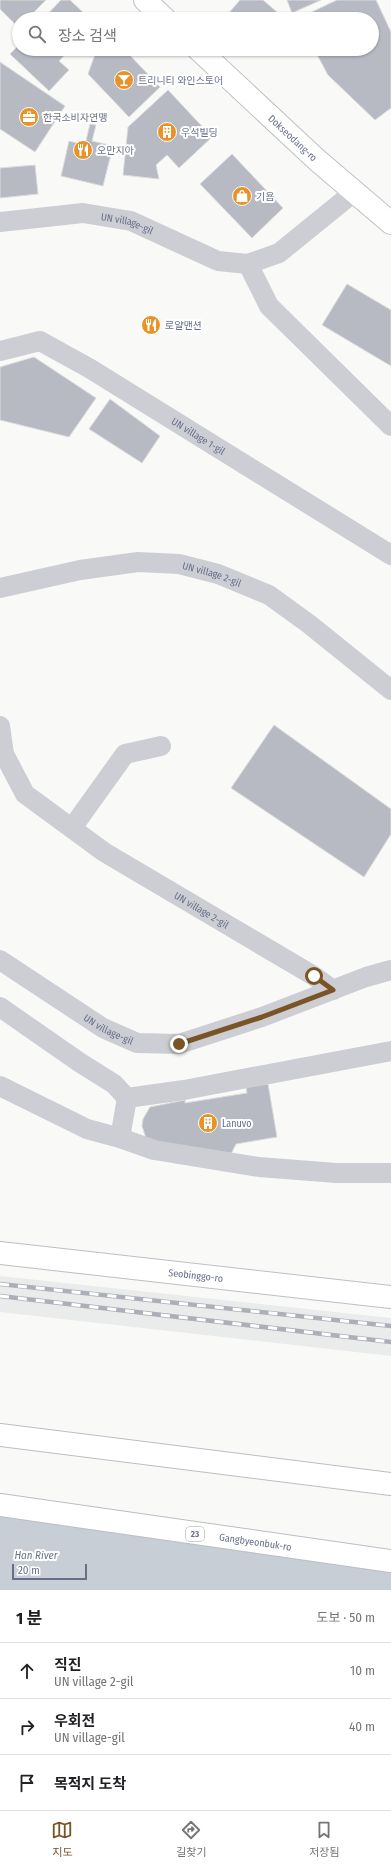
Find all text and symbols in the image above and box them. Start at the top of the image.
search box [12,12,379,56]
icon: search [26,23,48,45]
text: 장소 검색 [58,27,117,45]
bar icon: 트리니티 와인스토어 [113,69,135,91]
place label: 트리니티 와인스토어 [138,75,223,87]
office icon: 한국소비자연맹 [18,106,40,128]
place label: 한국소비자연맹 [43,112,107,124]
street label: Dokseodang-ro [265,113,319,164]
building icon: 우석빌딩 [156,121,178,143]
place label: 우석빌딩 [181,127,218,139]
restaurant icon: 오만지아 [72,139,94,161]
place label: 오만지아 [97,145,135,157]
shop icon: 기욤 [231,185,253,207]
place label: 기욤 [256,191,274,203]
street label: UN village-gil [100,211,155,238]
restaurant icon: 로얄맨션 [140,314,162,336]
place label: 로얄맨션 [165,320,202,332]
street label: UN village 1-gil [169,416,227,458]
street label: UN village 2-gil [181,560,243,590]
street label: UN village 2-gil [172,890,231,932]
route start [305,967,323,985]
street label: UN village-gil [81,1012,135,1048]
route end [170,1035,188,1053]
building icon: Lanuvo [197,1112,219,1134]
place label: Lanuvo [222,1118,251,1130]
street label: Seobinggo-ro [168,1267,224,1285]
road number: 23 [186,1527,204,1541]
street label: Gangbyeonbuk-ro [218,1531,292,1554]
water label: Han River [14,1549,59,1562]
scale bar [12,1562,87,1581]
text: 20 m [18,1564,40,1577]
text: 1 분 [16,1608,42,1629]
text: 도보 · 50 m [316,1610,375,1625]
text: 직진 [54,1656,82,1674]
icon: ahead [16,1660,38,1682]
text: 10 m [350,1663,375,1678]
text: UN village 2-gil [54,1674,133,1689]
text: 우회전 [54,1712,95,1730]
icon: right [16,1716,38,1738]
text: 40 m [349,1719,375,1734]
text: UN village-gil [54,1730,125,1745]
icon: arrive [16,1772,38,1794]
text: 목적지 도착 [54,1775,126,1793]
tab: 지도 [51,1819,73,1859]
tab: 길찾기 [176,1819,207,1859]
tab: 저장됨 [309,1819,340,1859]

